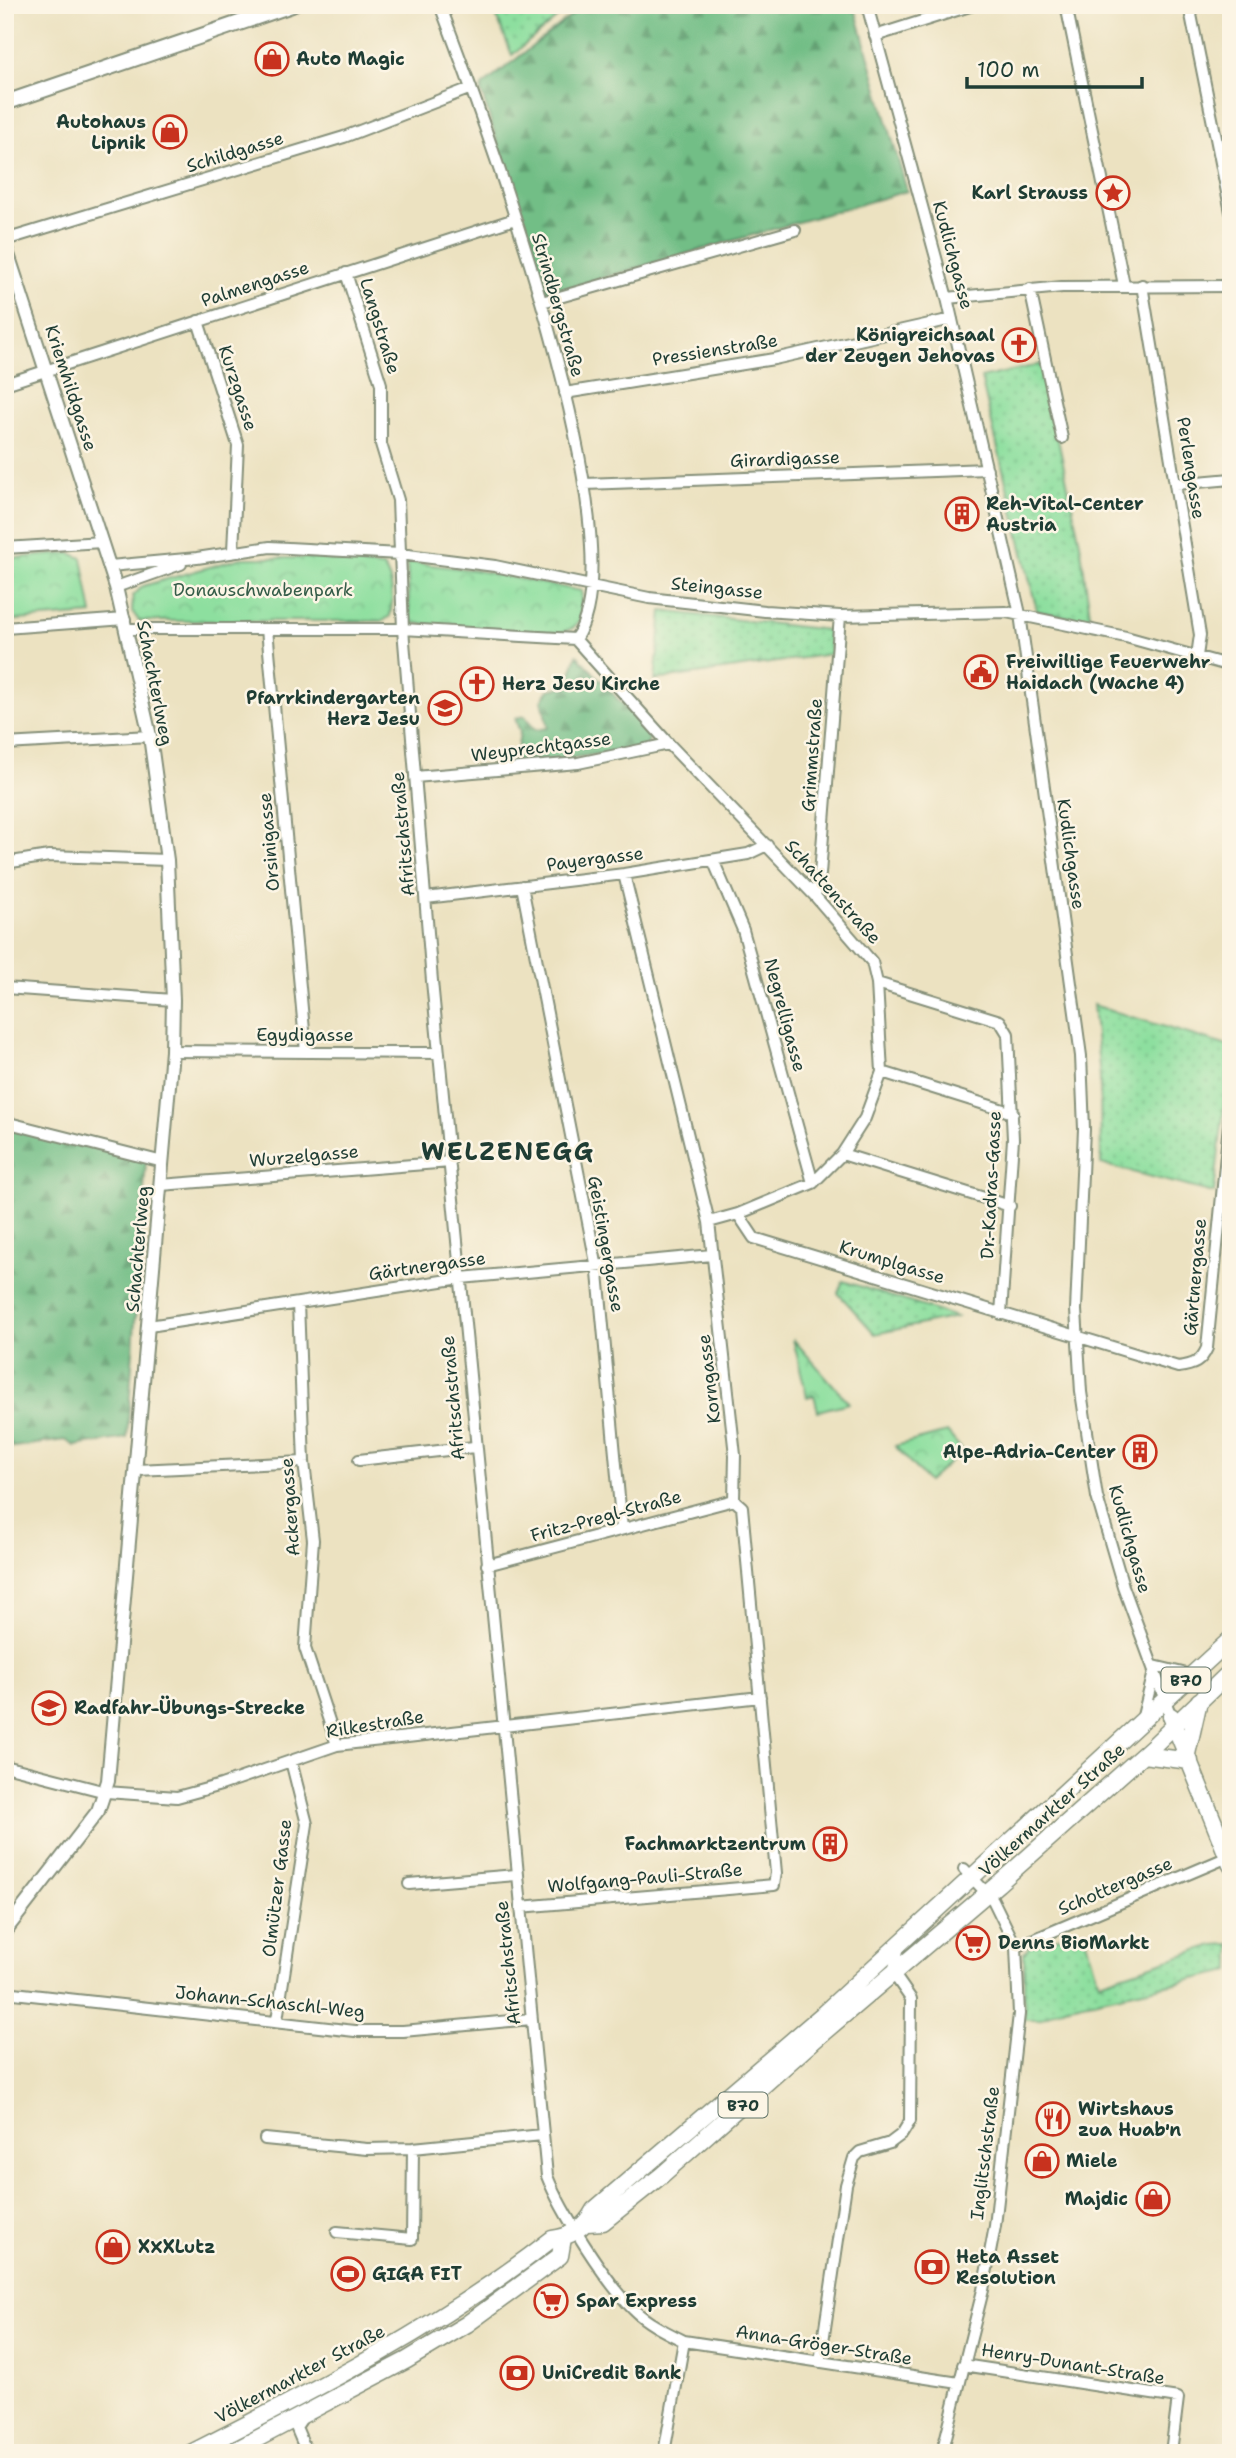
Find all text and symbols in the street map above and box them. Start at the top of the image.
shop icon: Auto Magic [253,40,291,78]
scale bar [967,46,1142,90]
place label: Auto Magic [296,47,405,71]
text: 100 m [977,56,1040,84]
place label: Autohaus Lipnik [56,110,146,155]
shop icon: Autohaus Lipnik [151,113,189,151]
street label: Schildgasse [184,126,286,178]
place icon: Karl Strauss [1094,174,1132,212]
place label: Karl Strauss [972,181,1088,205]
street label: Kudlichgasse [927,198,979,312]
street label: Strindbergstraße [526,230,590,380]
street label: Palmengasse [198,255,312,313]
street label: Langstraße [354,275,406,377]
street label: Kriemhildgasse [39,322,103,454]
place label: Königreichsaal der Zeugen Jehovas [805,323,995,368]
church icon: Königreichsaal der Zeugen Jehovas [1000,326,1038,364]
street label: Pressienstraße [650,328,780,372]
street label: Kurzgasse [213,342,263,434]
street label: Perlengasse [1171,415,1211,521]
street label: Girardigasse [730,445,840,473]
place label: Reh-Vital-Center Austria [986,492,1144,537]
building icon: Reh-Vital-Center Austria [943,495,981,533]
street label: Steingasse [670,571,764,605]
park label: Donauschwabenpark [173,578,353,602]
street label: Schachterlweg [131,618,179,748]
place label: Freiwillige Feuerwehr Haidach (Wache 4) [1006,650,1211,695]
public building icon: Freiwillige Feuerwehr Haidach (Wache 4) [962,653,1000,691]
church icon: Herz Jesu Kirche [458,665,496,703]
place label: Herz Jesu Kirche [502,672,660,696]
place label: Pfarrkindergarten Herz Jesu [246,686,420,731]
school or university icon: Pfarrkindergarten Herz Jesu [426,689,464,727]
street label: Grimmstraße [796,697,828,813]
street label: Weyprechtgasse [470,727,612,767]
street label: Afritschstraße [386,771,420,897]
street label: Orsinigasse [253,792,285,892]
street label: Kudlichgasse [1051,797,1091,911]
street label: Schattenstraße [780,835,886,949]
street label: Payergasse [545,841,645,877]
street label: Negrelligasse [758,955,812,1075]
street label: Egydigasse [256,1023,354,1047]
street label: Dr.-Kadras-Gasse [975,1110,1007,1260]
district label: WELZENEGG [421,1136,595,1168]
street label: Wurzelgasse [248,1139,360,1173]
street label: Geistingergasse [582,1174,630,1314]
street label: Schachterlweg [121,1185,155,1313]
street label: Gärtnergasse [1178,1217,1212,1337]
street label: Krumplgasse [836,1235,948,1289]
street label: Gärtnergasse [367,1246,487,1286]
street label: Korngasse [692,1333,726,1425]
street label: Afritschstraße [436,1335,470,1461]
building icon: Alpe-Adria-Center [1121,1433,1159,1471]
place label: Alpe-Adria-Center [943,1440,1116,1464]
street label: Ackergasse [275,1457,305,1557]
street label: Kudlichgasse [1103,1482,1157,1596]
street label: Fritz-Pregl-Straße [528,1484,684,1548]
road number: B70 [1162,1668,1210,1692]
school or university icon: Radfahr-Übungs-Strecke [30,1689,68,1727]
place label: Radfahr-Übungs-Strecke [74,1695,305,1720]
street label: Rilkestraße [324,1704,426,1744]
street label: Völkermarkter Straße [974,1738,1130,1882]
street label: Olmützer Gasse [257,1818,297,1958]
building icon: Fachmarktzentrum [811,1825,849,1863]
place label: Fachmarktzentrum [625,1832,807,1856]
street label: Schottergasse [1054,1851,1176,1921]
street label: Wolfgang-Pauli-Straße [546,1858,744,1898]
street label: Afritschstraße [490,1900,526,2026]
supermarket icon: Denns BioMarkt [954,1924,992,1962]
place label: Denns BioMarkt [998,1931,1149,1955]
street label: Johann-Schaschl-Weg [174,1980,366,2024]
street label: Inglitschstraße [965,2085,1005,2221]
road number: B70 [718,2092,768,2118]
place label: Wirtshaus zua Huab'n [1078,2097,1181,2142]
restaurant icon: Wirtshaus zua Huab'n [1034,2100,1072,2138]
shop icon: Miele [1023,2142,1061,2180]
place label: Miele [1066,2149,1118,2173]
shop icon: Majdic [1134,2180,1172,2218]
place label: Majdic [1065,2187,1128,2211]
shop icon: XXXLutz [94,2228,132,2266]
place label: XXXLutz [138,2235,215,2259]
place label: Heta Asset Resolution [956,2245,1059,2290]
bank icon: Heta Asset Resolution [913,2248,951,2286]
sports icon: GIGA FIT [329,2255,367,2293]
place label: GIGA FIT [372,2262,462,2286]
supermarket icon: Spar Express [532,2282,570,2320]
place label: Spar Express [576,2289,697,2313]
street label: Völkermarkter Straße [211,2319,389,2429]
street label: Anna-Gröger-Straße [734,2319,914,2371]
street label: Henry-Dunant-Straße [979,2338,1167,2390]
bank icon: UniCredit Bank [498,2354,536,2392]
place label: UniCredit Bank [542,2361,682,2385]

